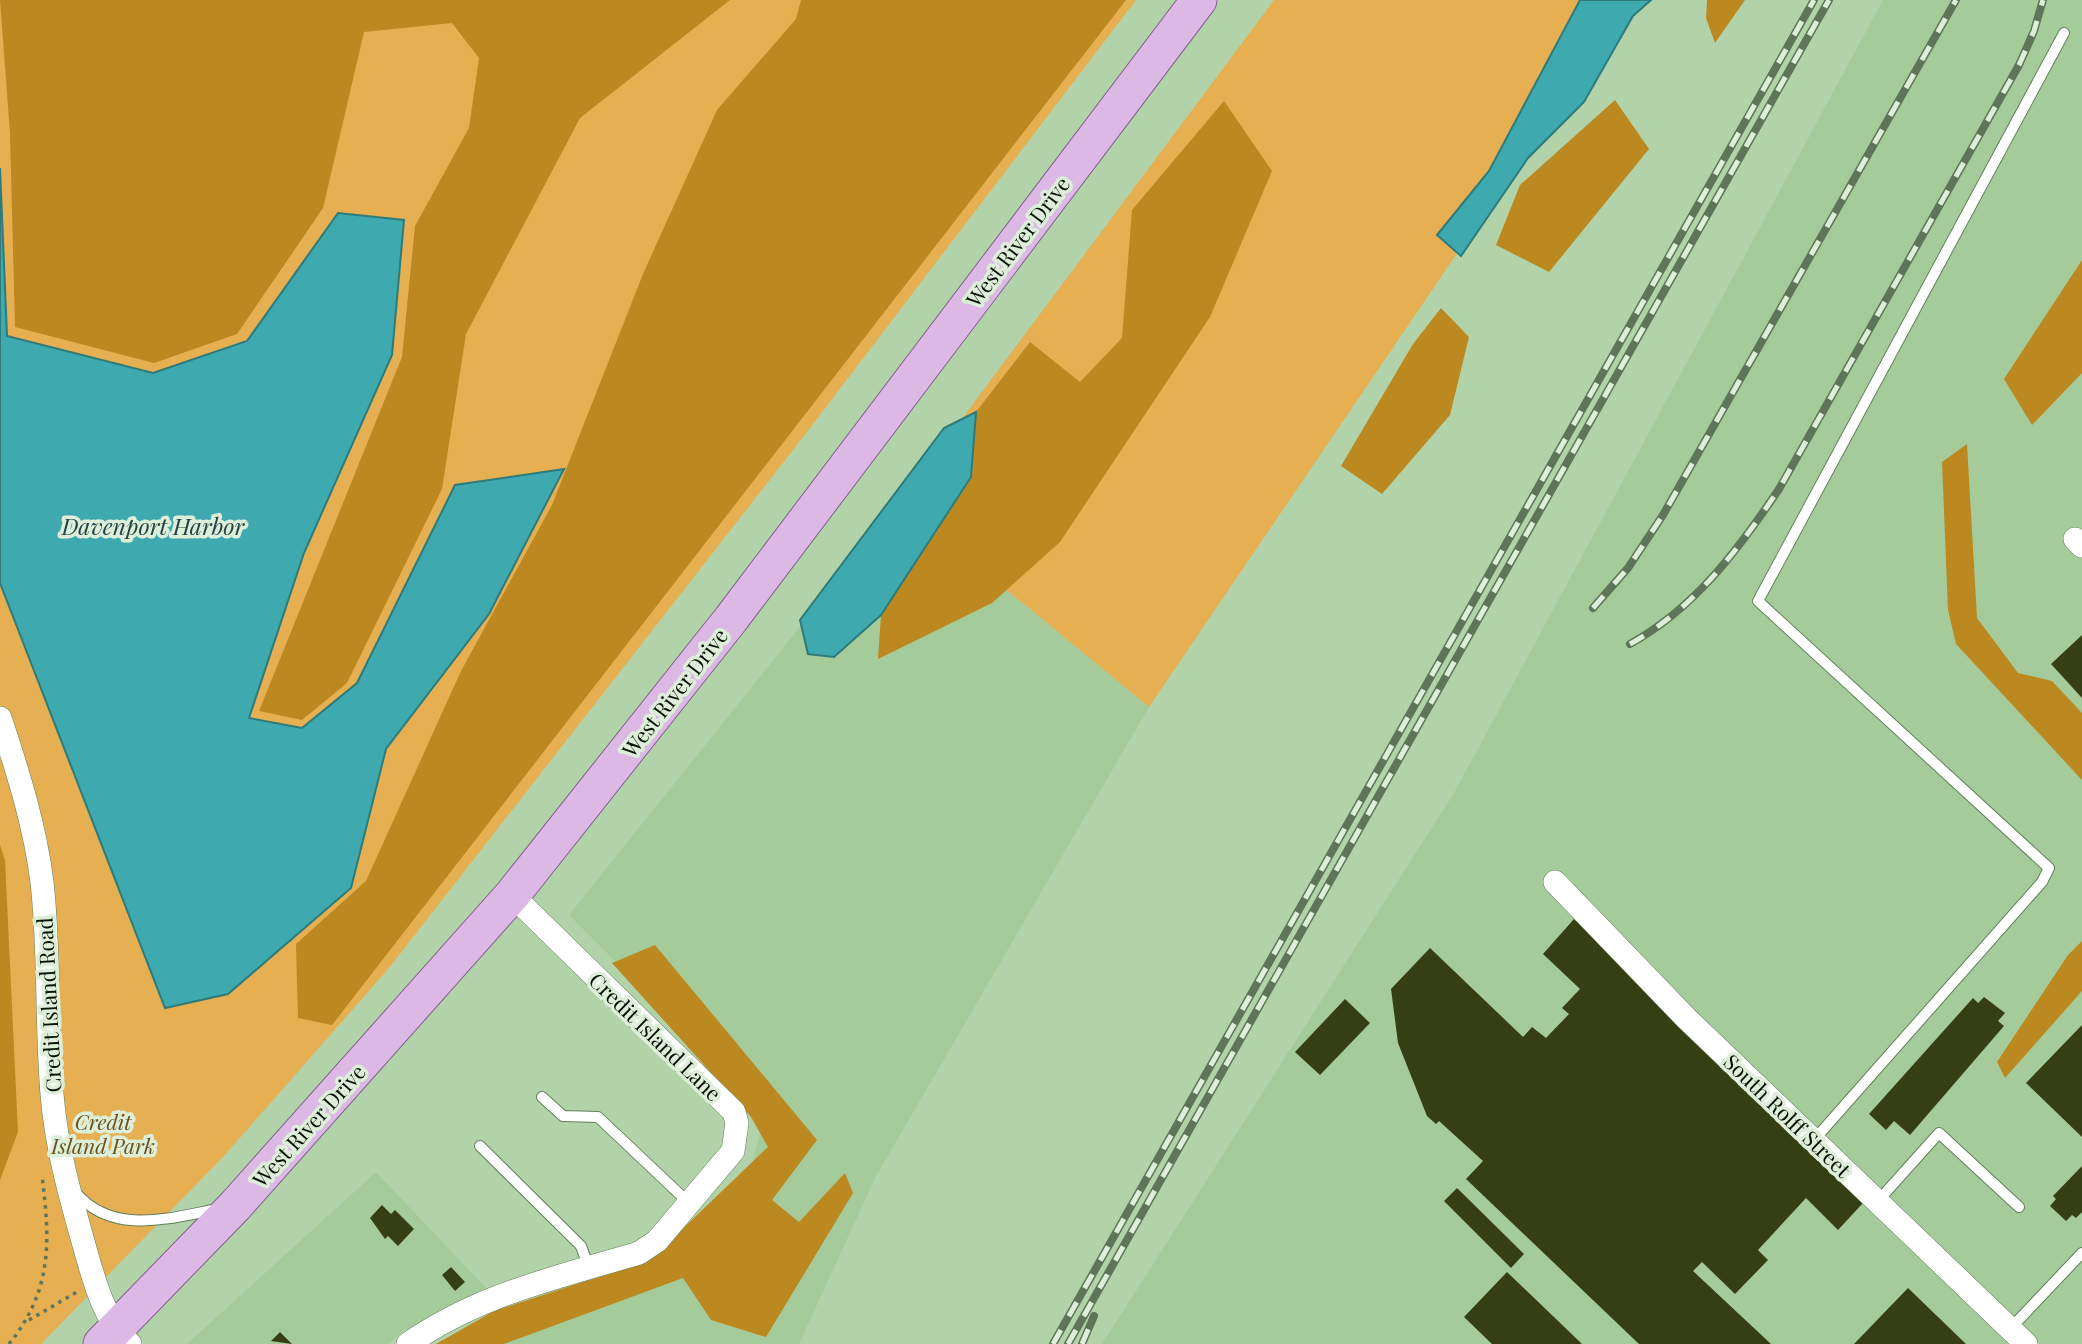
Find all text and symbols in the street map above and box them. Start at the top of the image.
street label: West River Drive [958,170,1075,312]
water label: Davenport Harbor [61,510,246,541]
street label: West River Drive [614,622,733,763]
street label: Credit Island Road [29,917,67,1093]
street label: Credit Island Lane [584,966,728,1106]
street label: South Rolff Street [1718,1047,1858,1183]
street label: West River Drive [245,1058,371,1193]
park label: Credit Island Park [50,1107,155,1159]

